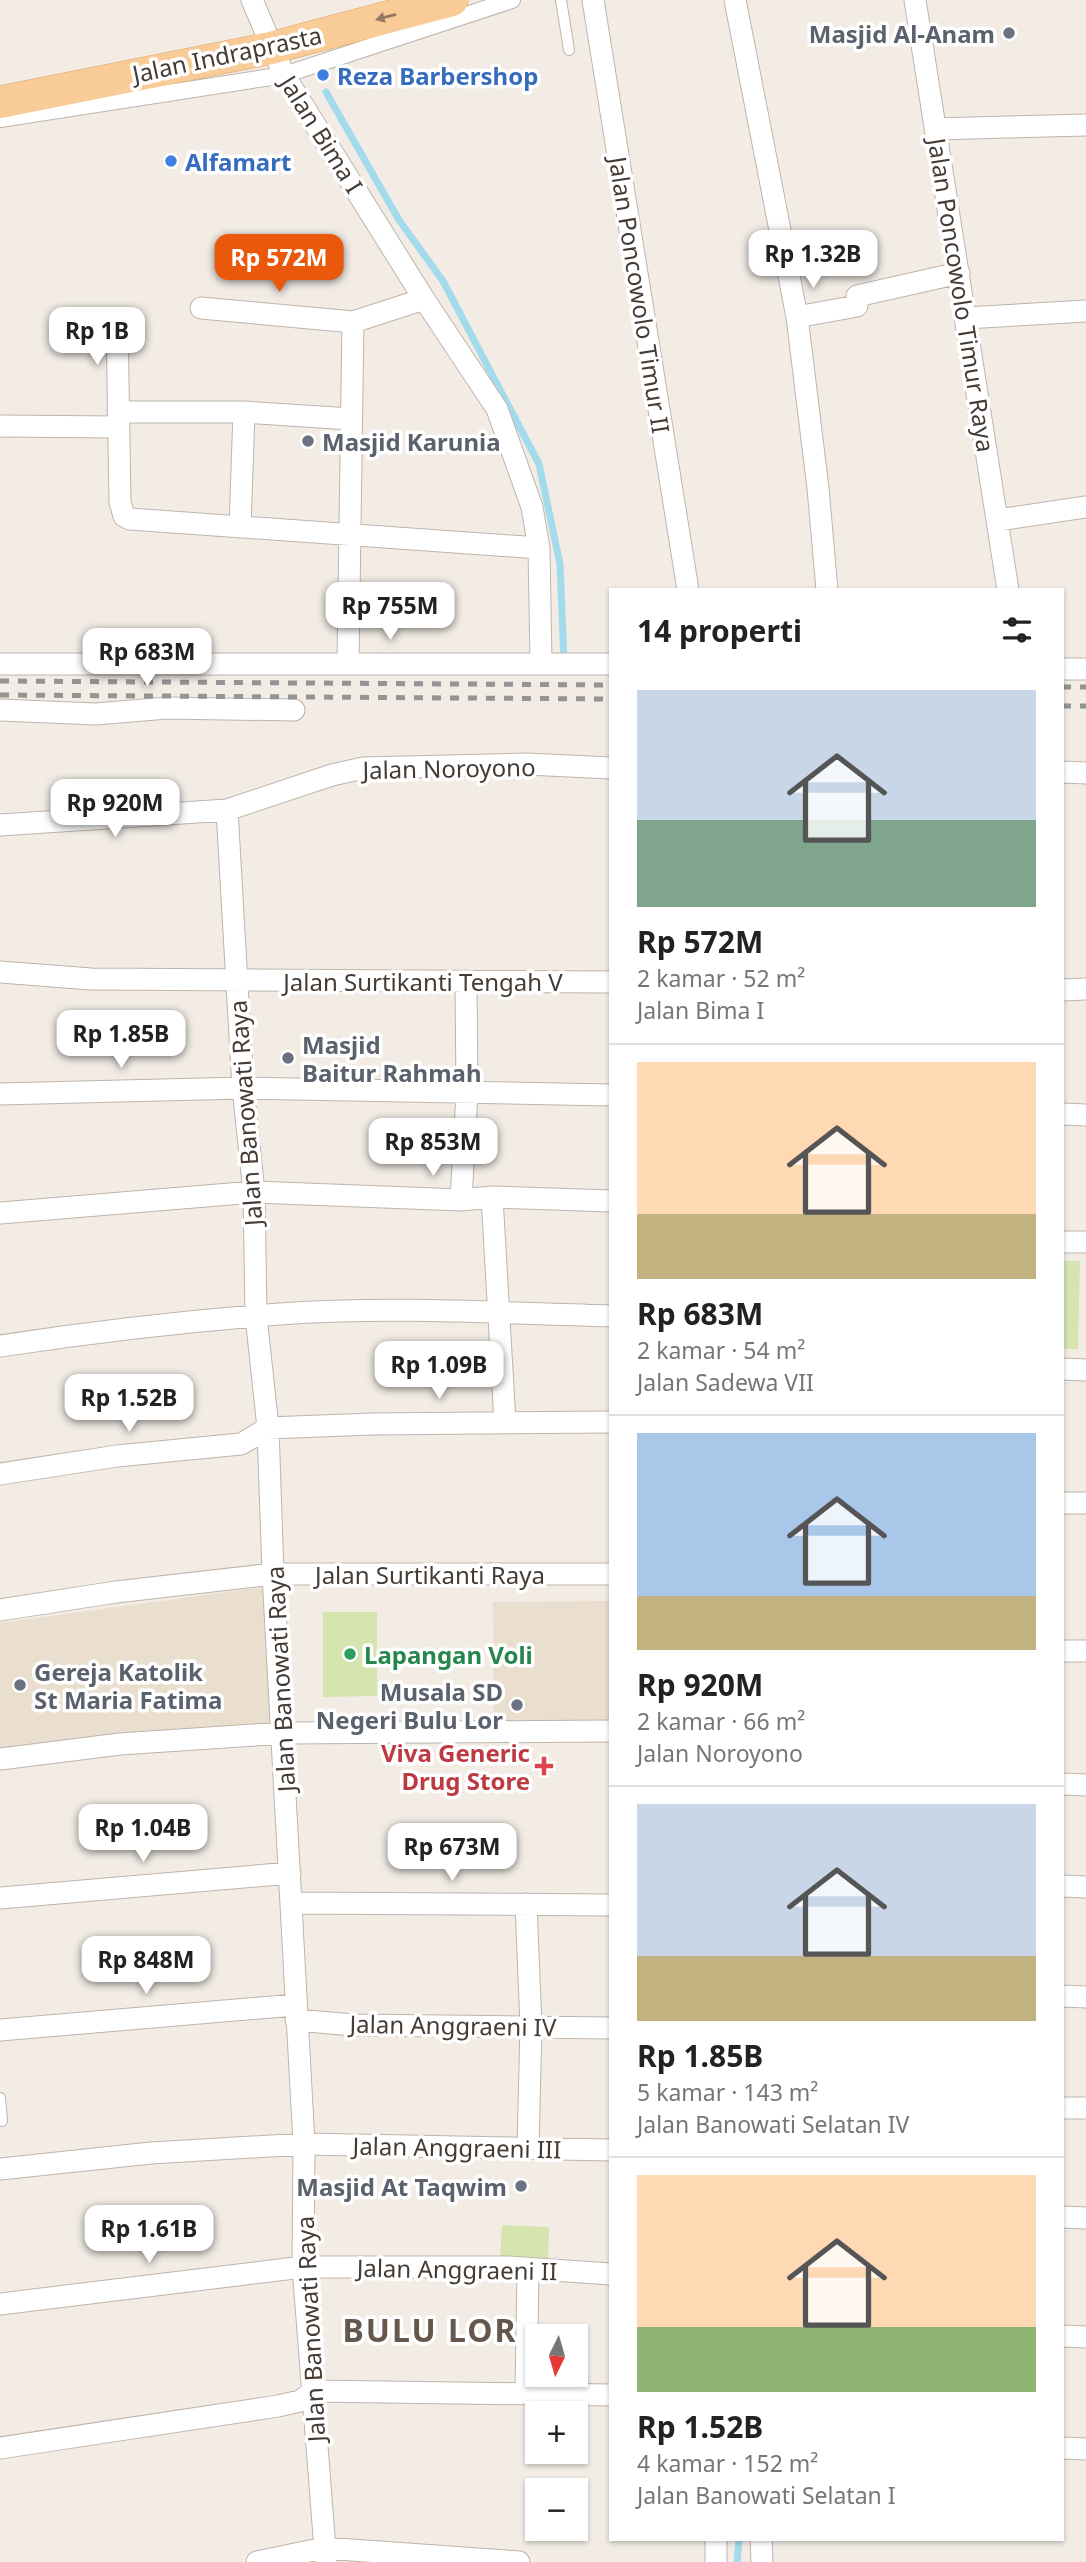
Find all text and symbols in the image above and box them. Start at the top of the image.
one-way arrow [375,12,397,23]
place label: Masjid Al-Anam [809,17,995,50]
street label: Jalan Indraprasta [127,18,325,91]
marker: Masjid Al-Anam [1001,25,1017,41]
place label: Reza Barbershop [337,59,538,92]
street label: Jalan Bima I [272,67,371,199]
marker: Reza Barbershop [315,67,331,83]
street label: Jalan Poncowolo Timur Raya [921,134,1003,454]
place label: Alfamart [185,145,291,178]
street label: Jalan Poncowolo Timur II [602,152,678,436]
marker: Alfamart [163,153,179,169]
pin: Rp 1.32B [741,230,885,290]
pin: Rp 572M [214,234,344,294]
text: Rp 1.32B [765,237,861,269]
text: Rp 572M [231,241,327,273]
pin: Rp 1B [48,308,146,367]
text: Rp 1B [65,314,129,346]
place label: Masjid Karunia [322,425,501,458]
marker: Masjid Karunia [300,433,316,449]
pin: Rp 755M [325,582,455,642]
text: Rp 755M [342,589,438,621]
text: 14 properti [637,610,802,651]
icon: filters [998,611,1036,649]
pin: Rp 683M [82,628,212,688]
text: Rp 683M [99,635,195,667]
icon: home [774,735,900,861]
street label: Jalan Noroyono [360,750,536,786]
pin: Rp 920M [50,780,180,839]
text: Rp 920M [67,786,163,818]
text: Rp 572M [637,921,763,962]
text: 2 kamar · 52 m² [637,962,805,994]
street label: Jalan Surtikanti Tengah V [281,965,563,998]
text: Jalan Bima I [637,994,764,1026]
street label: Jalan Banowati Raya [221,999,269,1229]
pin: Rp 1.85B [49,1010,193,1070]
text: Rp 1.85B [73,1017,169,1049]
place label: Masjid Baitur Rahmah [302,1028,482,1089]
marker: Masjid Baitur Rahmah [280,1050,296,1066]
icon: home [774,1107,900,1233]
pin: Rp 853M [368,1118,498,1178]
text: Rp 853M [385,1125,481,1157]
text: Rp 683M [637,1293,763,1334]
text: 2 kamar · 54 m² [637,1334,805,1366]
pin: Rp 1.09B [367,1342,511,1401]
text: Rp 1.09B [391,1348,487,1380]
text: Jalan Sadewa VII [637,1366,814,1398]
pin: Rp 1.52B [57,1374,201,1434]
text: Rp 1.52B [81,1381,177,1413]
icon: home [774,1478,900,1604]
street label: Jalan Surtikanti Raya [313,1558,545,1591]
street label: Jalan Banowati Raya [258,1565,303,1795]
place label: Lapangan Voli [364,1638,533,1671]
marker: Lapangan Voli [342,1646,358,1662]
place label: Gereja Katolik St Maria Fatima [34,1655,222,1716]
text: Rp 920M [637,1664,763,1705]
place label: Musala SD Negeri Bulu Lor [316,1675,503,1736]
marker: Gereja Katolik St Maria Fatima [12,1677,28,1693]
marker: Musala SD Negeri Bulu Lor [509,1697,525,1713]
text: 2 kamar · 66 m² [637,1705,805,1737]
place label: Viva Generic Drug Store [381,1736,530,1797]
text: Jalan Noroyono [637,1737,803,1769]
marker: Viva Generic Drug Store [536,1758,552,1774]
pin: Rp 1.04B [71,1804,215,1864]
text: Rp 1.04B [95,1811,191,1843]
pin: Rp 673M [387,1824,517,1883]
text: Rp 673M [404,1830,500,1862]
icon: home [774,1849,900,1975]
pin: Rp 848M [81,1937,211,1996]
text: Rp 848M [98,1943,194,1975]
street label: Jalan Anggraeni IV [347,2007,557,2043]
text: Rp 1.85B [637,2035,763,2076]
text: 5 kamar · 143 m² [637,2076,818,2108]
text: Jalan Banowati Selatan IV [637,2108,909,2140]
street label: Jalan Anggraeni III [350,2129,562,2165]
place label: Masjid At Taqwim [296,2170,507,2203]
marker: Masjid At Taqwim [513,2178,529,2194]
pin: Rp 1.61B [77,2206,221,2265]
text: Rp 1.61B [101,2212,197,2244]
street label: Jalan Banowati Raya [288,2215,333,2445]
icon: home [774,2220,900,2346]
street label: Jalan Anggraeni II [355,2251,557,2287]
district label: BULU LOR [342,2308,518,2351]
north arrow [525,2324,588,2387]
map controls [525,2324,588,2541]
button: + [525,2401,588,2464]
text: Rp 1.52B [637,2406,763,2447]
text: 4 kamar · 152 m² [637,2447,818,2479]
button: − [525,2478,588,2541]
text: Jalan Banowati Selatan I [637,2479,896,2511]

